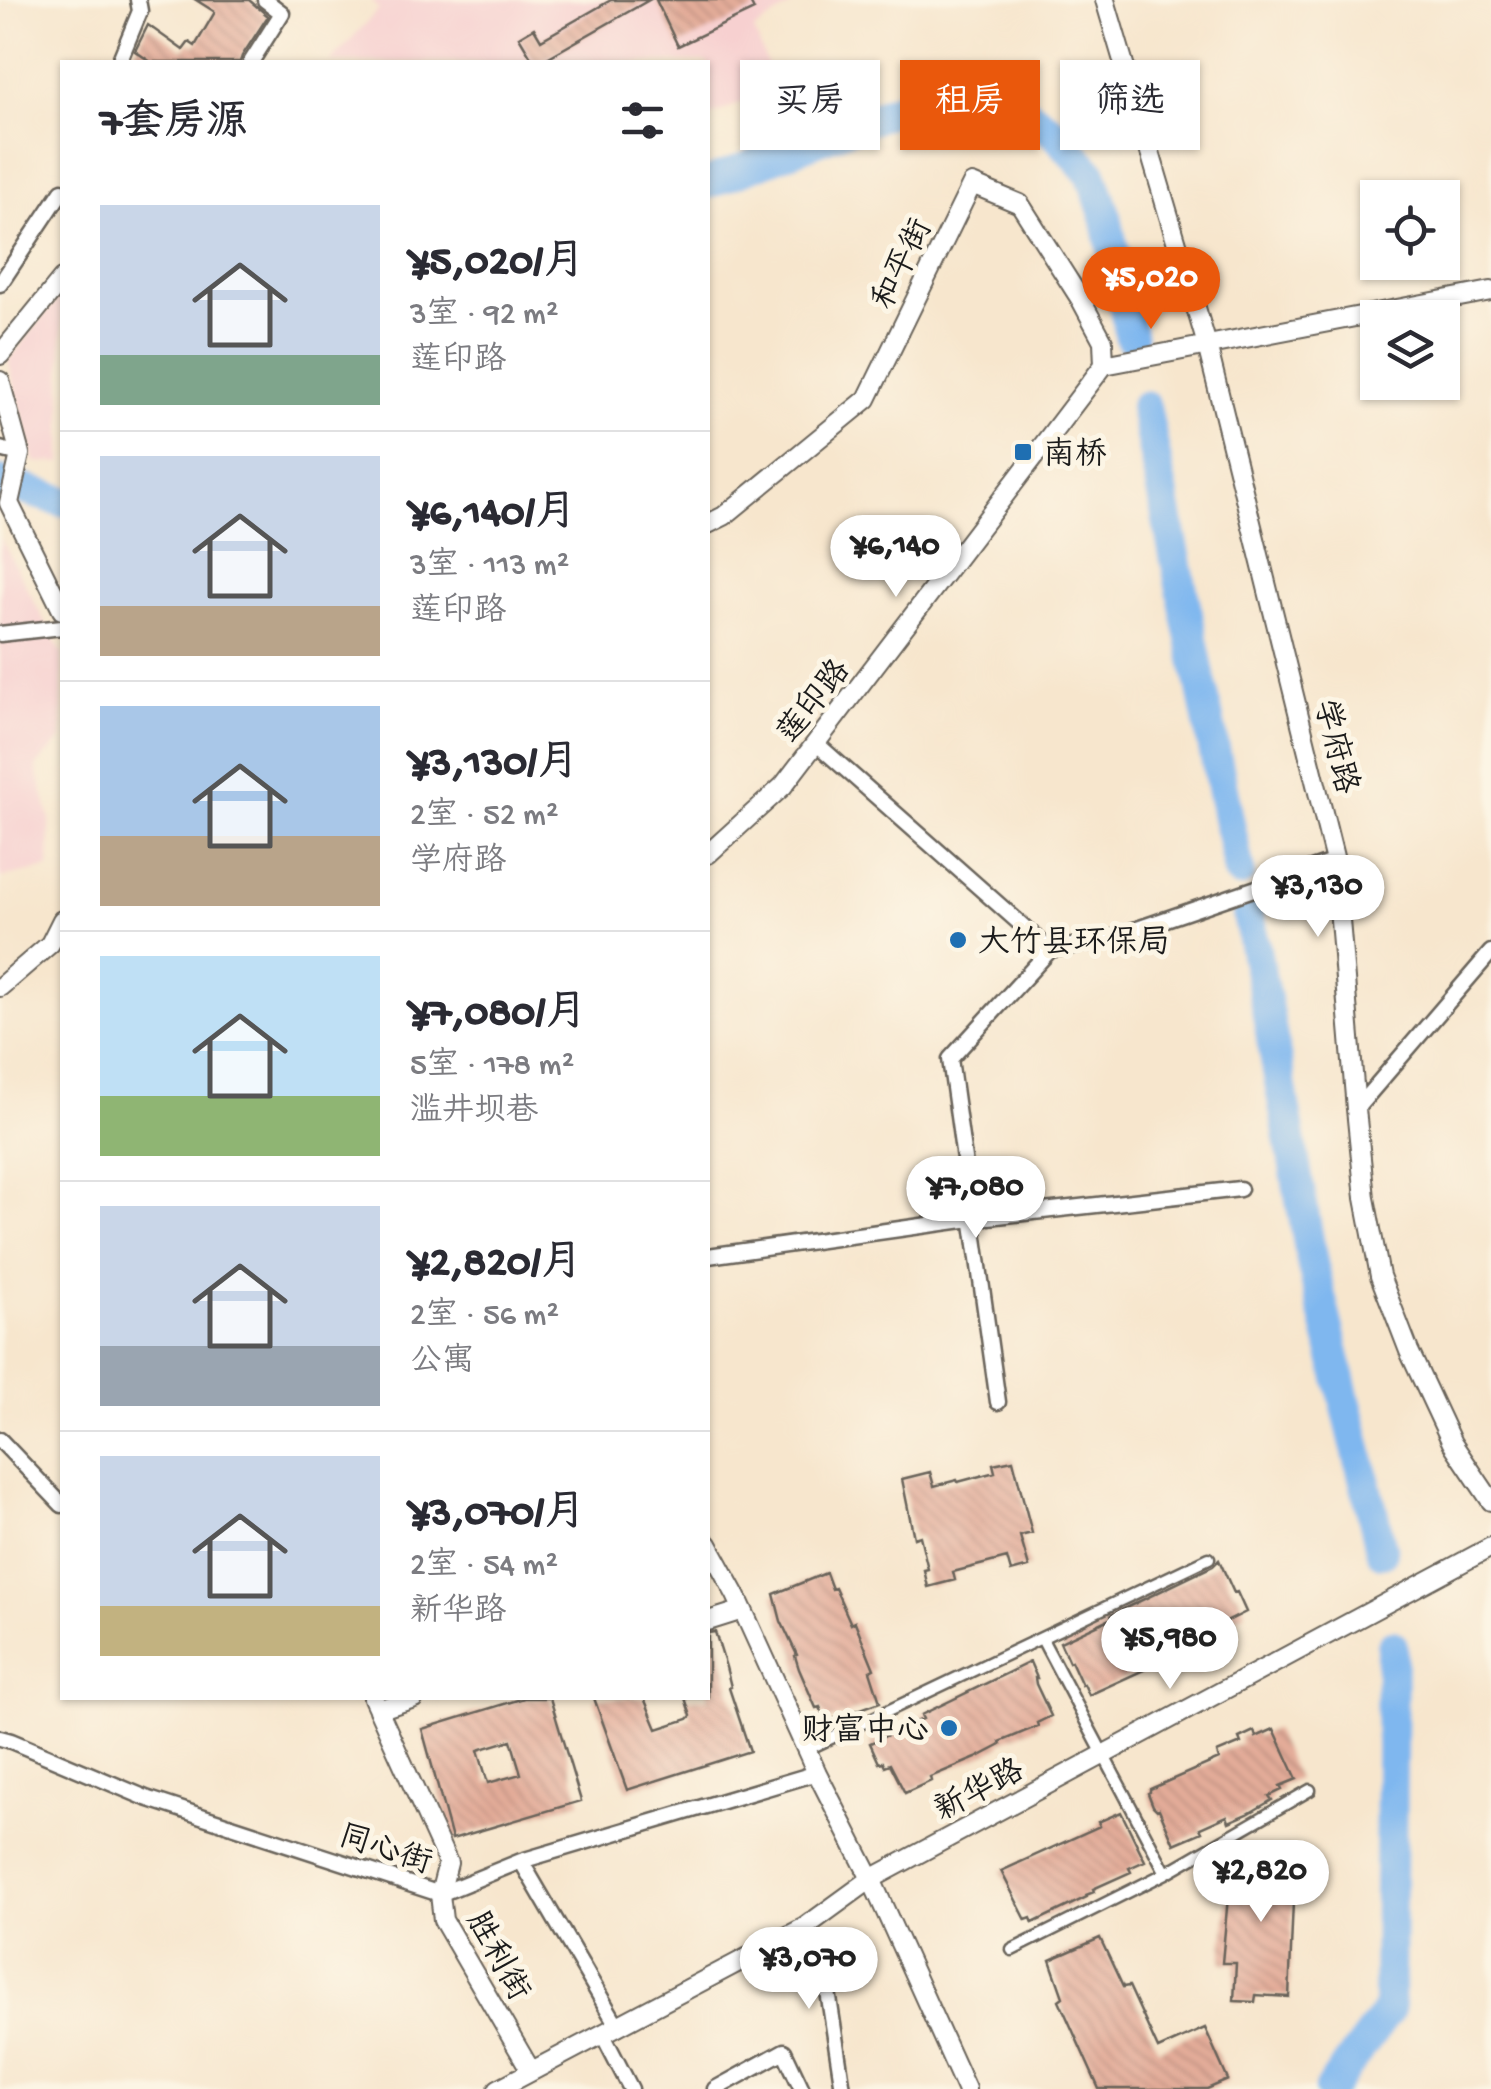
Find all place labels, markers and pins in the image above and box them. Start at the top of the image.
pin: ¥5,020 [1070,247,1232,332]
place label: 南桥 [1043,436,1107,476]
marker: 南桥 [1012,441,1034,463]
pin: ¥6,140 [815,515,977,600]
pin: ¥3,130 [1237,855,1399,940]
place label: 大竹县环保局 [978,925,1170,964]
marker: 大竹县环保局 [947,929,969,951]
pin: ¥7,080 [895,1156,1057,1241]
pin: ¥5,980 [1089,1607,1251,1692]
place label: 财富中心 [801,1712,929,1752]
marker: 财富中心 [938,1717,960,1739]
pin: ¥2,820 [1180,1840,1342,1925]
pin: ¥3,070 [728,1927,890,2012]

